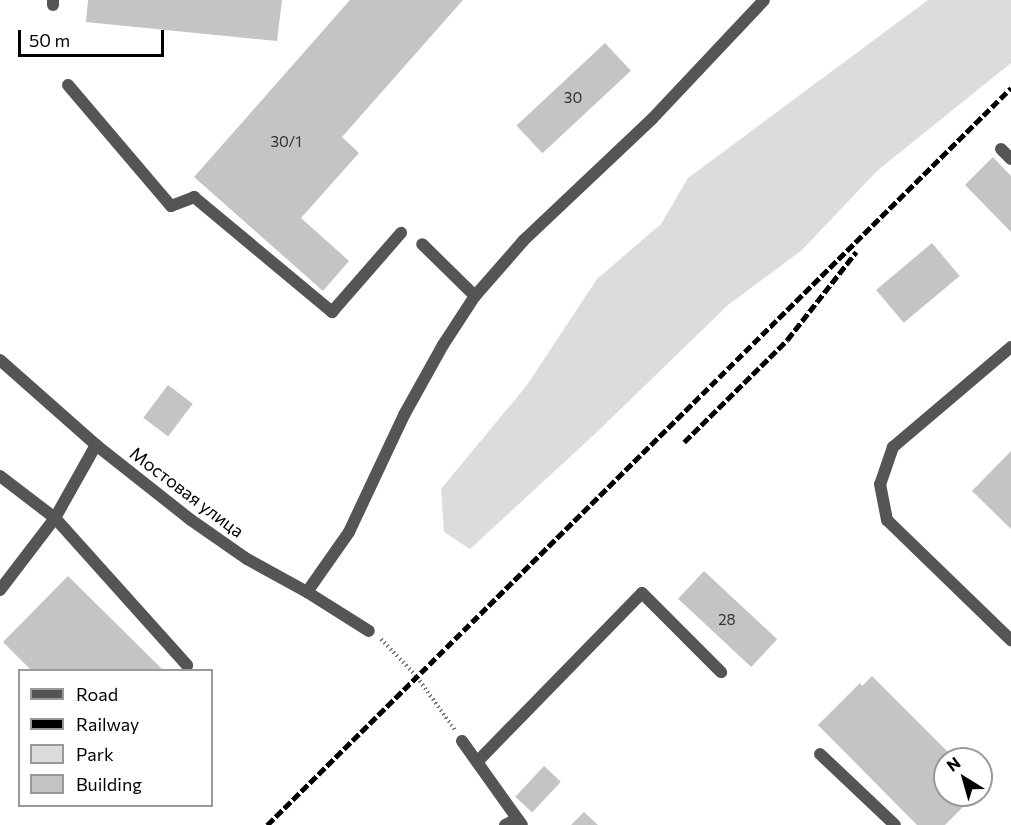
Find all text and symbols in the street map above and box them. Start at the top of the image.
scale bar [21,18,166,56]
text: 50 m [29,29,70,51]
house number: 30 [564,89,582,107]
house number: 30/1 [270,133,302,151]
street label: Мостовая улица [126,442,248,542]
house number: 28 [718,611,736,629]
legend [18,669,213,807]
text: Road [76,683,118,705]
text: Railway [76,713,139,735]
text: Park [76,743,114,765]
north arrow [933,747,993,807]
text: N [943,753,964,775]
text: Building [76,773,142,795]

